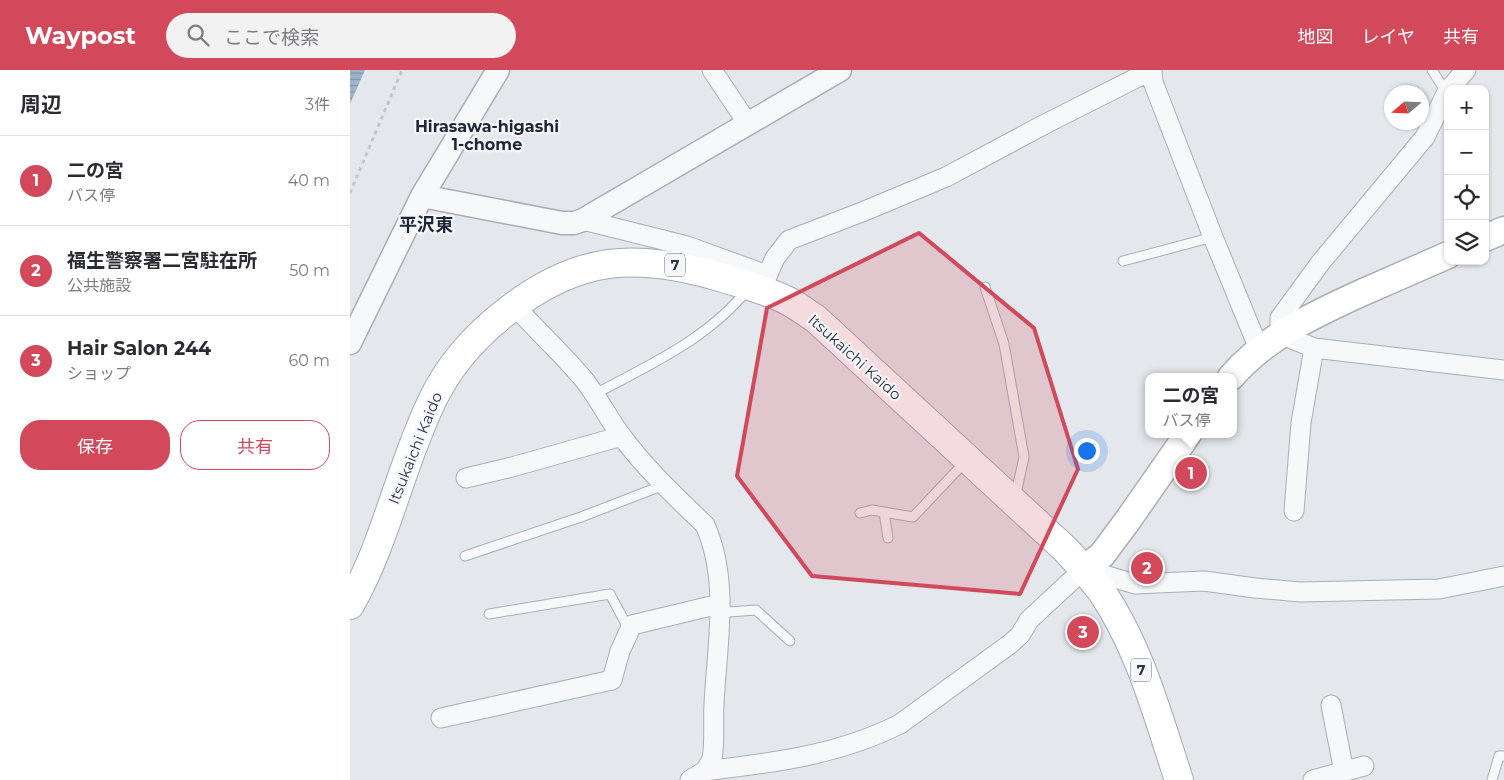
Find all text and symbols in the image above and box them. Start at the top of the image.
search box [166,13,516,58]
text: Waypost [25,21,136,50]
icon: search [184,21,212,49]
text: ここで検索 [224,26,319,49]
text: 地図 [1298,26,1334,48]
text: レイヤ [1362,26,1415,48]
text: 共有 [1443,26,1479,48]
north arrow [1384,85,1429,130]
map controls [1444,85,1489,265]
button: + [1444,85,1489,130]
text: 周辺 [20,92,62,117]
text: 3件 [305,95,330,114]
district label: Hirasawa-higashi 1-chome [415,117,559,154]
button: − [1444,130,1489,175]
text: 二の宮 [67,159,124,182]
text: 1 [33,171,39,190]
text: 40 m [288,171,330,190]
button: locate [1444,175,1489,220]
text: バス停 [67,186,115,205]
district label: 平沢東 [399,214,453,236]
button: layers [1444,220,1489,265]
text: 福生警察署二宮駐在所 [67,249,257,272]
road number: 7 [665,254,685,276]
text: 2 [31,261,41,280]
text: 50 m [289,261,330,280]
text: 公共施設 [67,276,131,295]
street label: Itsukaichi Kaido [804,310,906,404]
text: Hair Salon 244 [67,337,211,360]
text: 3 [31,351,41,370]
text: 60 m [288,351,330,370]
text: ショップ [67,364,131,383]
popup [1145,373,1237,438]
text: 二の宮 [1162,384,1220,407]
street label: Itsukaichi Kaido [384,389,446,507]
text: バス停 [1162,411,1211,430]
button: 保存 [20,420,170,470]
button: 共有 [180,420,330,470]
your location [1074,438,1100,464]
pin: 1 [1175,454,1207,492]
pin: 2 [1131,549,1163,587]
pin: 3 [1067,613,1099,651]
road number: 7 [1131,658,1151,682]

